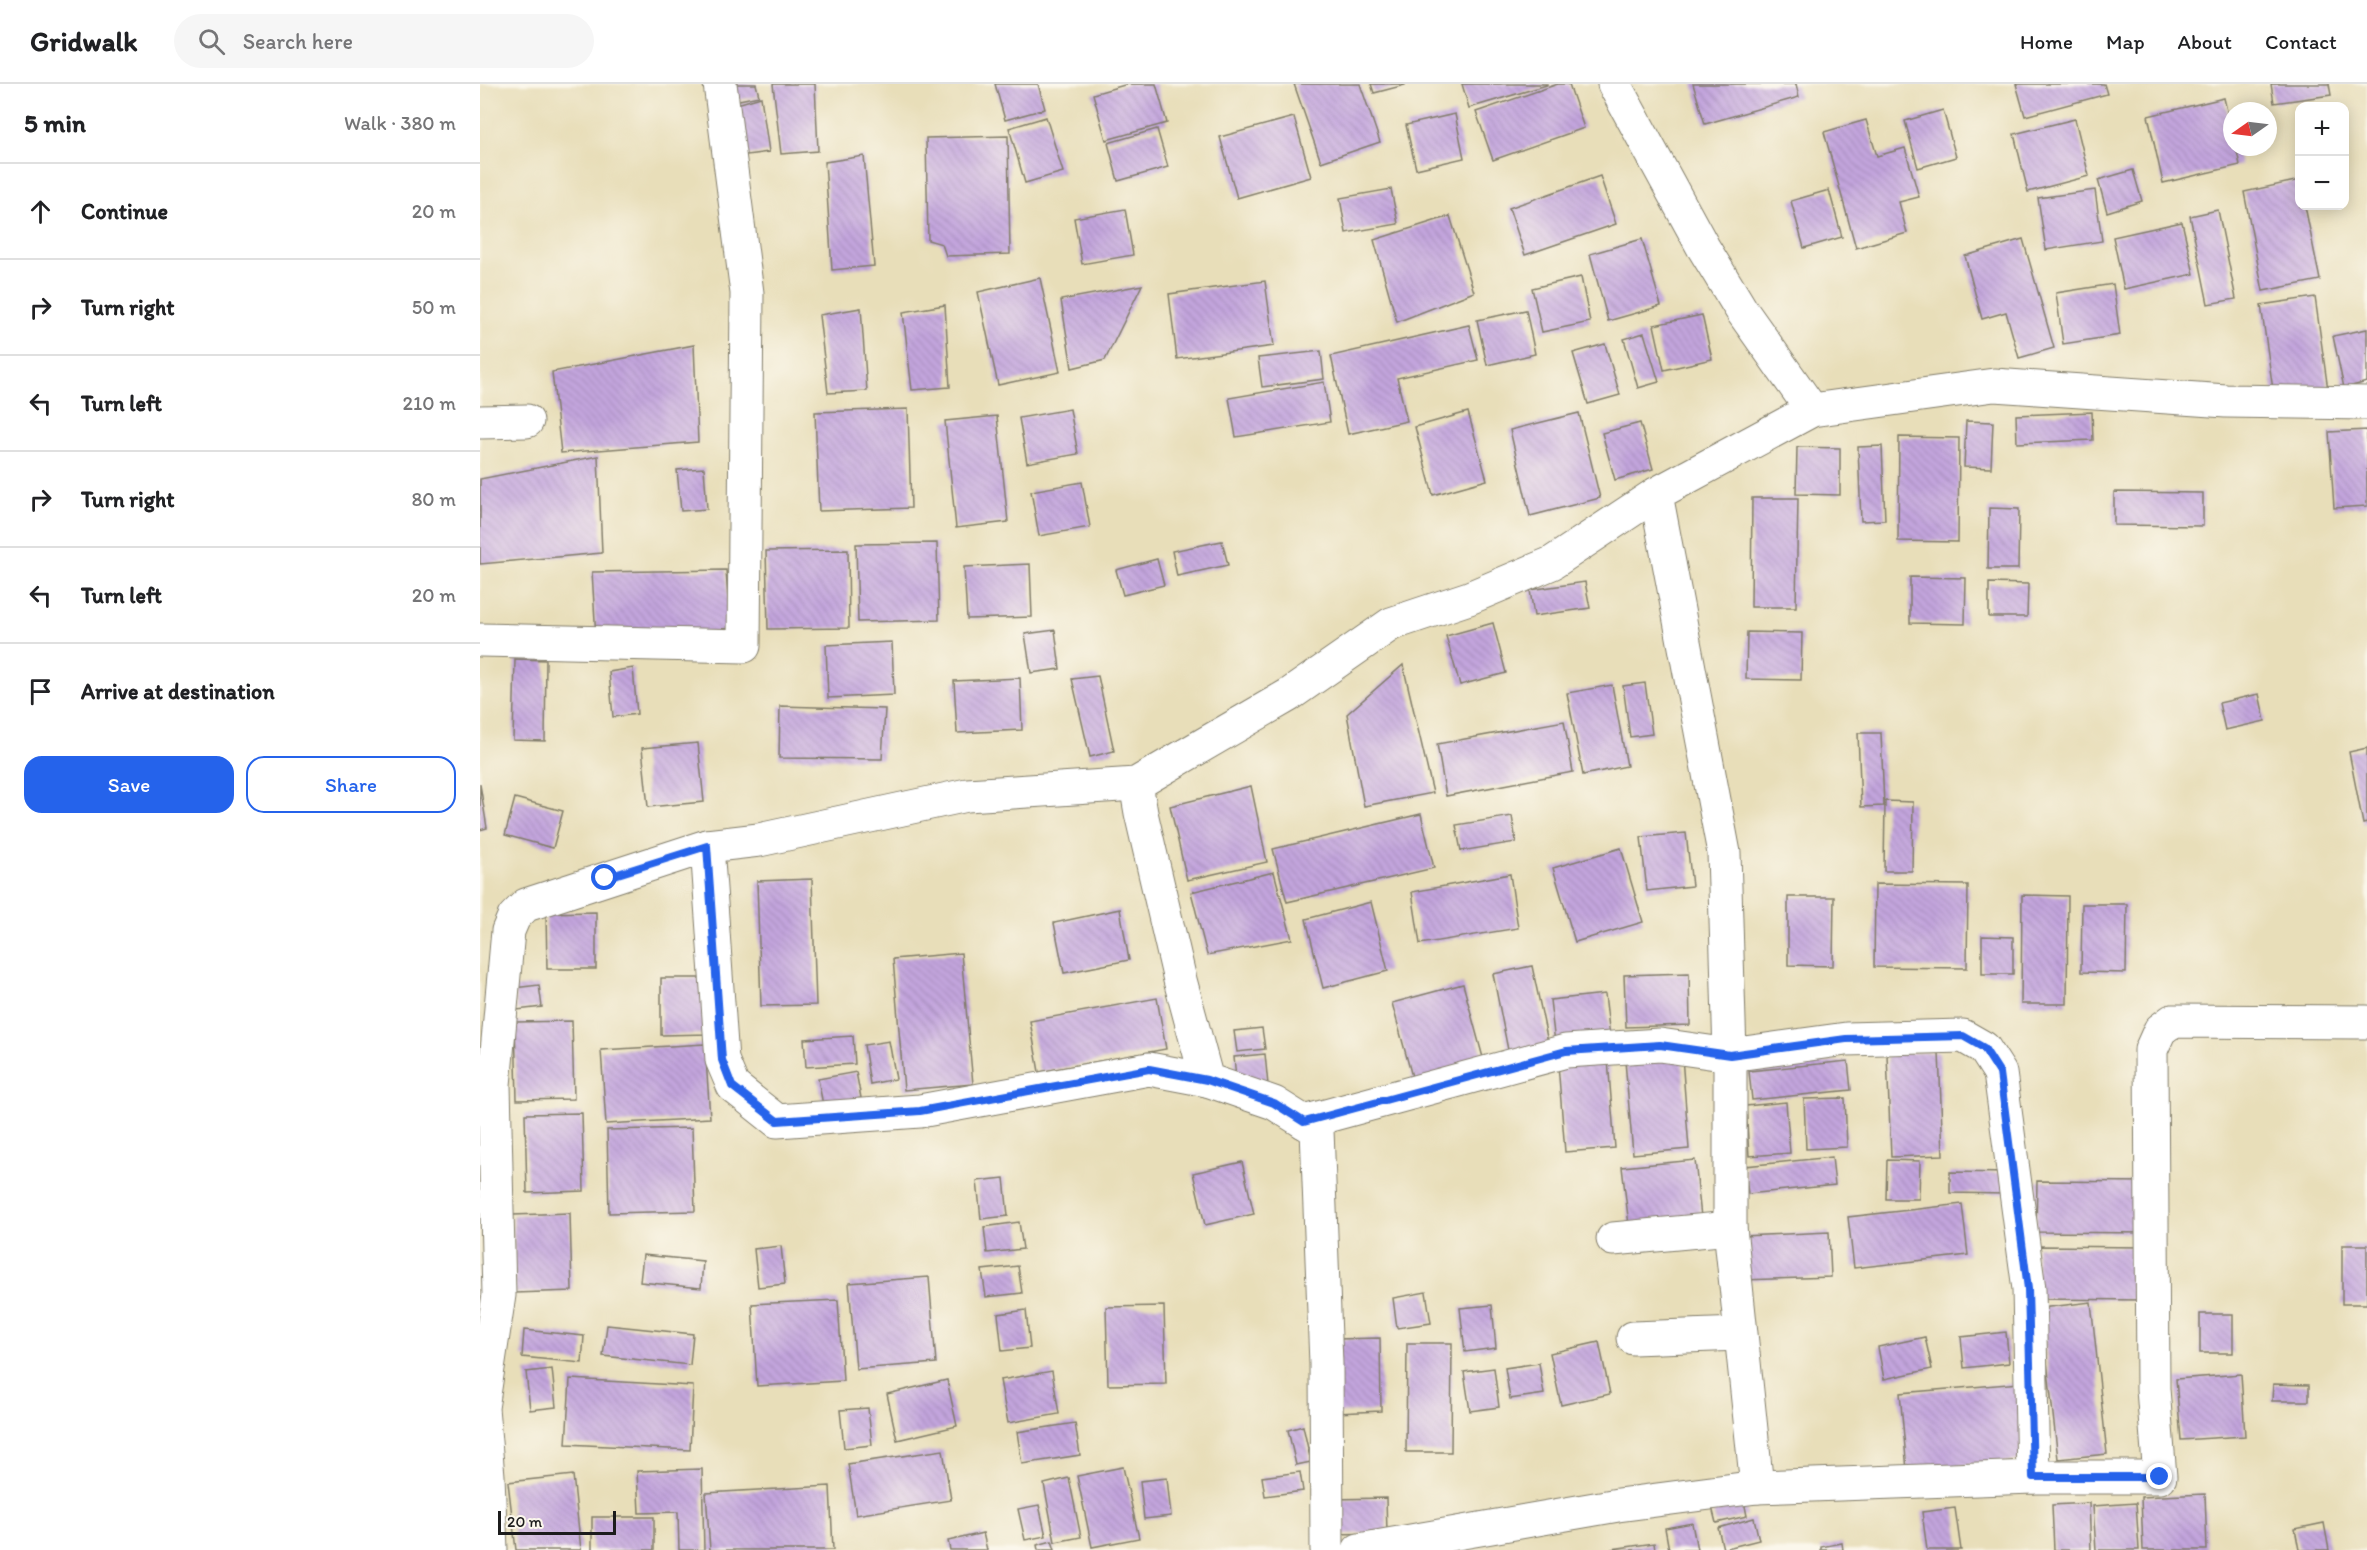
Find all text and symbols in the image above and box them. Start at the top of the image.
search box [174,14,594,68]
text: Gridwalk [30,24,138,58]
icon: search [195,25,228,58]
text: Search here [243,28,353,55]
text: Home [2020,29,2073,54]
text: Map [2106,29,2145,54]
text: About [2178,29,2232,54]
text: Contact [2265,29,2337,54]
north arrow [2223,102,2277,156]
map controls [2295,102,2349,210]
button: + [2295,102,2349,156]
text: 5 min [24,107,86,139]
text: Walk · 380 m [344,111,456,135]
button: − [2295,156,2349,210]
icon: ahead [24,195,57,228]
text: Continue [81,198,168,225]
text: 20 m [412,199,456,223]
icon: right [24,291,57,324]
text: Turn right [81,294,175,321]
text: 50 m [412,295,456,319]
icon: left [24,387,57,420]
text: Turn left [81,390,162,417]
text: 210 m [403,391,456,415]
icon: right [24,483,57,516]
text: Turn right [81,486,175,513]
text: 80 m [411,487,456,511]
icon: left [24,579,57,612]
text: Turn left [81,582,162,609]
text: 20 m [412,583,456,607]
icon: arrive [24,675,57,708]
text: Arrive at destination [81,678,275,705]
button: Save [24,756,234,813]
button: Share [246,756,456,813]
route start [591,864,617,890]
route end [2146,1463,2172,1489]
scale bar [498,1508,616,1536]
text: 20 m [507,1512,542,1531]

